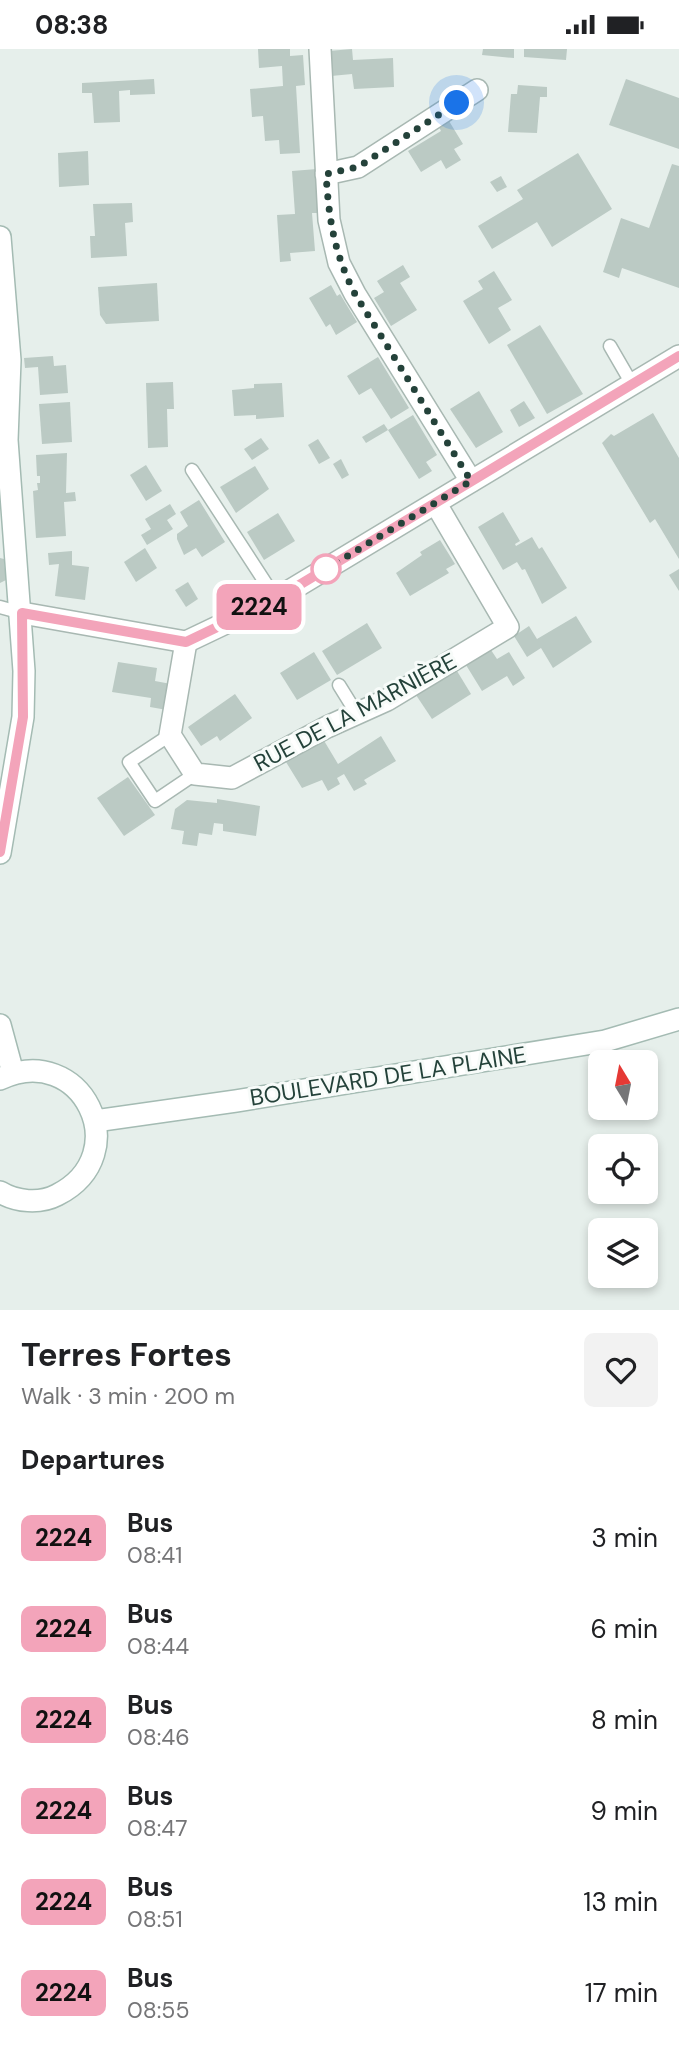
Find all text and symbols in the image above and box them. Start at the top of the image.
text: 08:38 [35,8,109,42]
your location [439,85,474,120]
unlabelled marker [311,554,341,584]
line badge: 2224 [210,584,308,630]
text: 2224 [231,591,287,622]
street label: RUE DE LA MARNIÈRE [248,646,462,778]
street label: BOULEVARD DE LA PLAINE [248,1039,528,1113]
north arrow [588,1050,658,1120]
map controls [588,1050,658,1288]
button: locate [588,1134,658,1204]
button: layers [588,1218,658,1288]
text: Terres Fortes [21,1333,232,1376]
button: heart [584,1333,658,1407]
text: Walk · 3 min · 200 m [21,1381,235,1411]
text: Departures [21,1443,165,1477]
text: Bus [127,1506,173,1540]
text: 3 min [591,1521,658,1555]
text: 2224 [35,1522,92,1553]
text: 08:41 [127,1540,182,1570]
text: Bus [127,1597,173,1631]
text: 6 min [590,1612,658,1646]
text: 2224 [35,1613,92,1644]
text: 08:44 [127,1631,189,1661]
text: Bus [127,1688,173,1722]
text: 8 min [591,1703,658,1737]
text: 2224 [35,1704,92,1735]
text: 08:46 [127,1722,190,1752]
text: Bus [127,1779,173,1813]
text: 9 min [590,1794,658,1828]
text: 2224 [35,1795,92,1826]
text: 08:47 [127,1813,188,1843]
text: Bus [127,1870,173,1904]
text: 13 min [583,1885,658,1919]
text: 2224 [35,1886,92,1917]
text: 08:51 [127,1904,183,1934]
text: Bus [127,1961,173,1995]
text: 17 min [585,1976,658,2010]
text: 2224 [35,1977,92,2008]
text: 08:55 [127,1995,189,2025]

